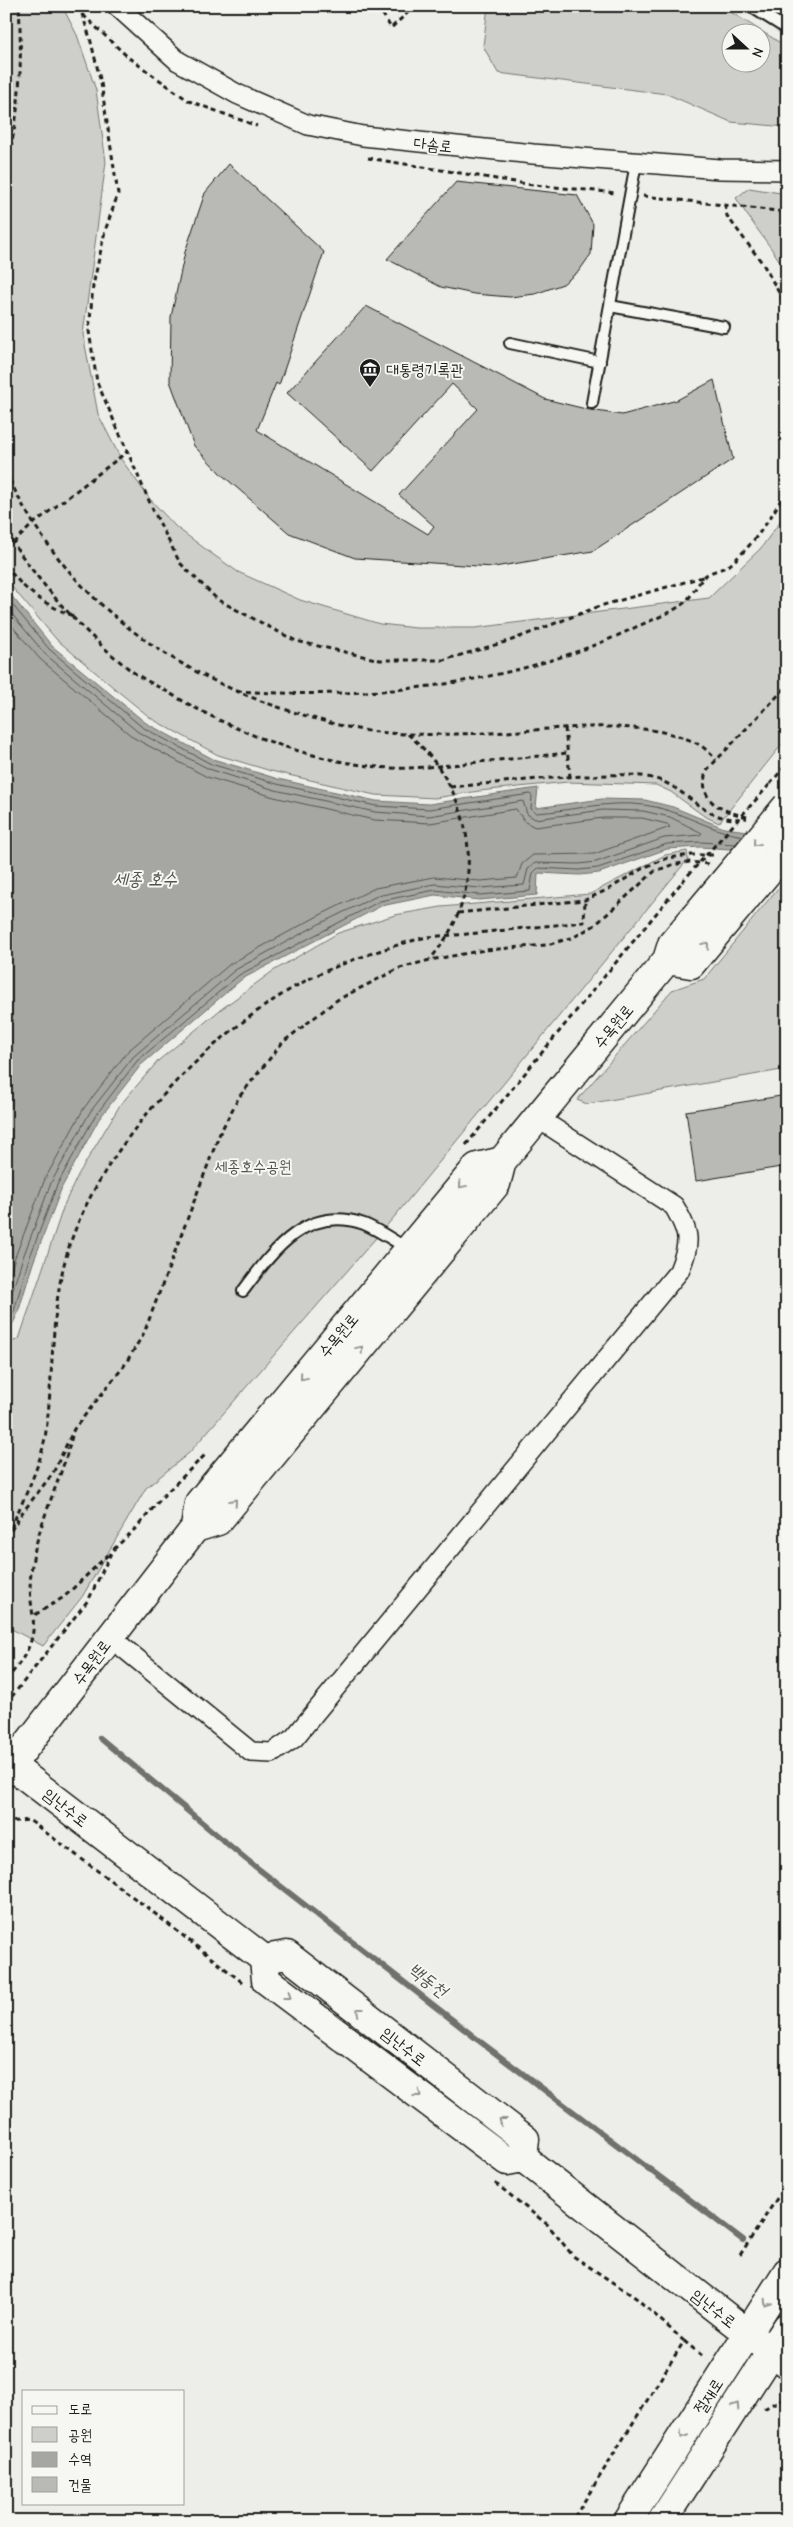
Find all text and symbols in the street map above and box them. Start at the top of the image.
north arrow [720,22,770,72]
text: N [748,45,767,60]
street label: 다솜로 [413,134,453,156]
museum icon: 대통령기록관 [358,357,382,388]
place label: 대통령기록관 [386,361,463,379]
one-way arrow [752,838,761,847]
water label: 세종 호수 [113,869,177,890]
one-way arrow [701,942,709,951]
street label: 수목원로 [590,1001,637,1052]
park label: 세종호수공원 [214,1158,292,1176]
one-way arrow [459,1179,468,1188]
street label: 수목원로 [315,1310,362,1361]
one-way arrow [354,1346,362,1355]
one-way arrow [300,1372,309,1381]
one-way arrow [228,1498,237,1507]
street label: 수목원로 [69,1637,114,1689]
street label: 임난수로 [40,1785,91,1831]
water label: 백동천 [404,1959,453,2003]
one-way arrow [282,1991,291,1999]
one-way arrow [355,2008,365,2017]
street label: 임난수로 [378,2024,429,2070]
one-way arrow [412,2088,422,2097]
one-way arrow [498,2118,507,2127]
street label: 임난수로 [688,2286,739,2332]
one-way arrow [764,2298,773,2307]
street label: 절재로 [691,2375,727,2418]
legend [22,2390,185,2504]
text: 도로 [68,2400,92,2418]
one-way arrow [730,2403,740,2412]
text: 공원 [68,2426,92,2444]
one-way arrow [680,2429,689,2438]
text: 수역 [68,2450,92,2468]
text: 건물 [68,2476,92,2494]

